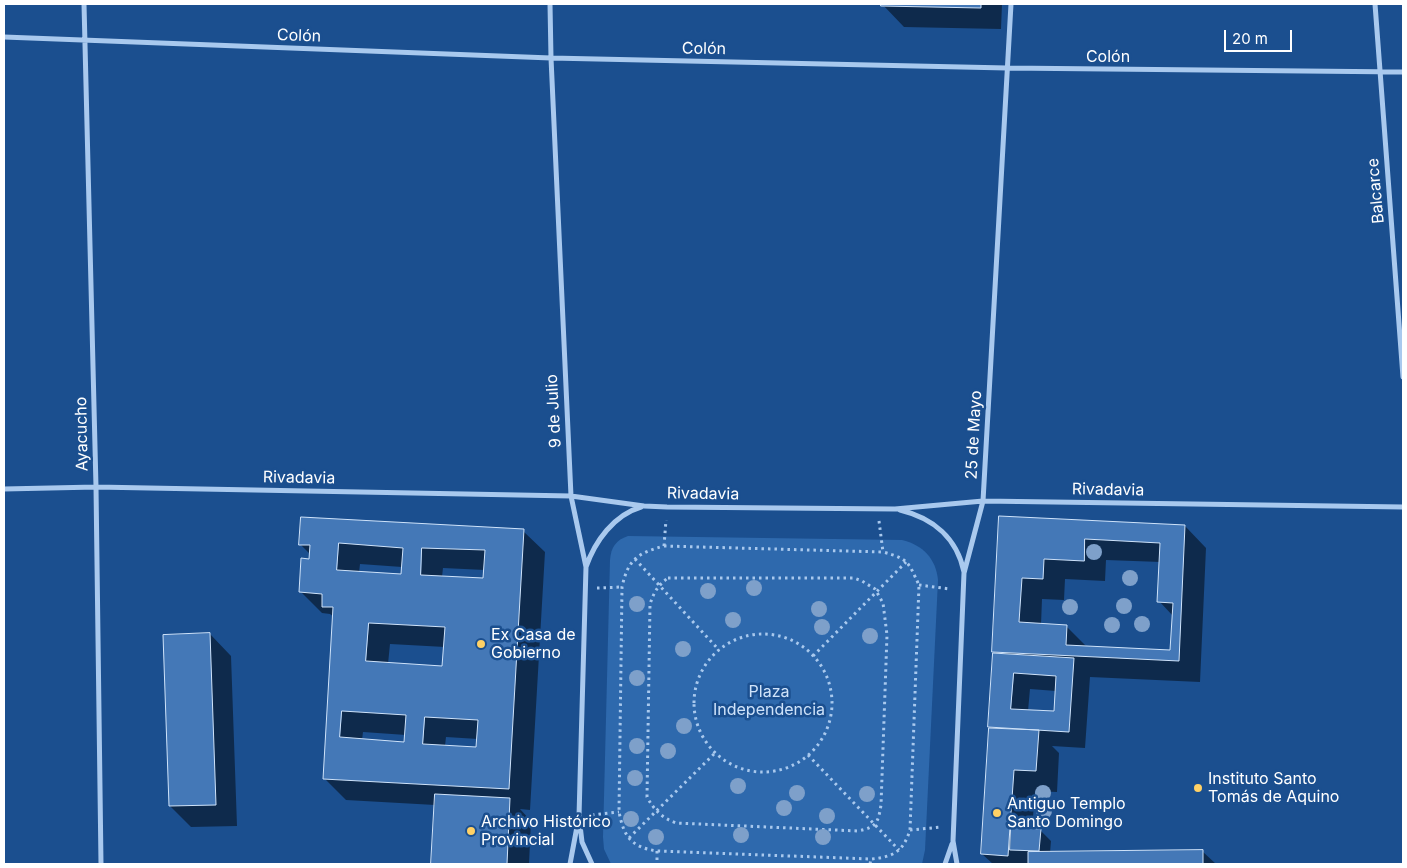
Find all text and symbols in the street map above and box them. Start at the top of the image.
scale bar [1227,20,1294,52]
street label: Colón [277,26,321,46]
text: 20 m [1232,29,1268,48]
street label: Colón [682,39,726,59]
street label: Colón [1086,47,1130,67]
street label: Balcarce [1364,157,1388,225]
street label: 9 de Julio [542,374,566,448]
street label: 25 de Mayo [962,390,986,480]
street label: Ayacucho [72,397,92,471]
street label: Rivadavia [263,468,335,488]
street label: Rivadavia [1072,480,1144,500]
street label: Rivadavia [667,484,739,504]
place label: Ex Casa de Gobierno [491,625,576,663]
marker: Ex Casa de Gobierno [475,638,487,650]
park label: Plaza Independencia [713,682,825,720]
place label: Instituto Santo Tomás de Aquino [1208,769,1339,807]
marker: Instituto Santo Tomás de Aquino [1192,782,1204,794]
place label: Antiguo Templo Santo Domingo [1007,794,1126,832]
marker: Antiguo Templo Santo Domingo [991,807,1003,819]
place label: Archivo Histórico Provincial [481,812,611,850]
marker: Archivo Histórico Provincial [465,825,477,837]

